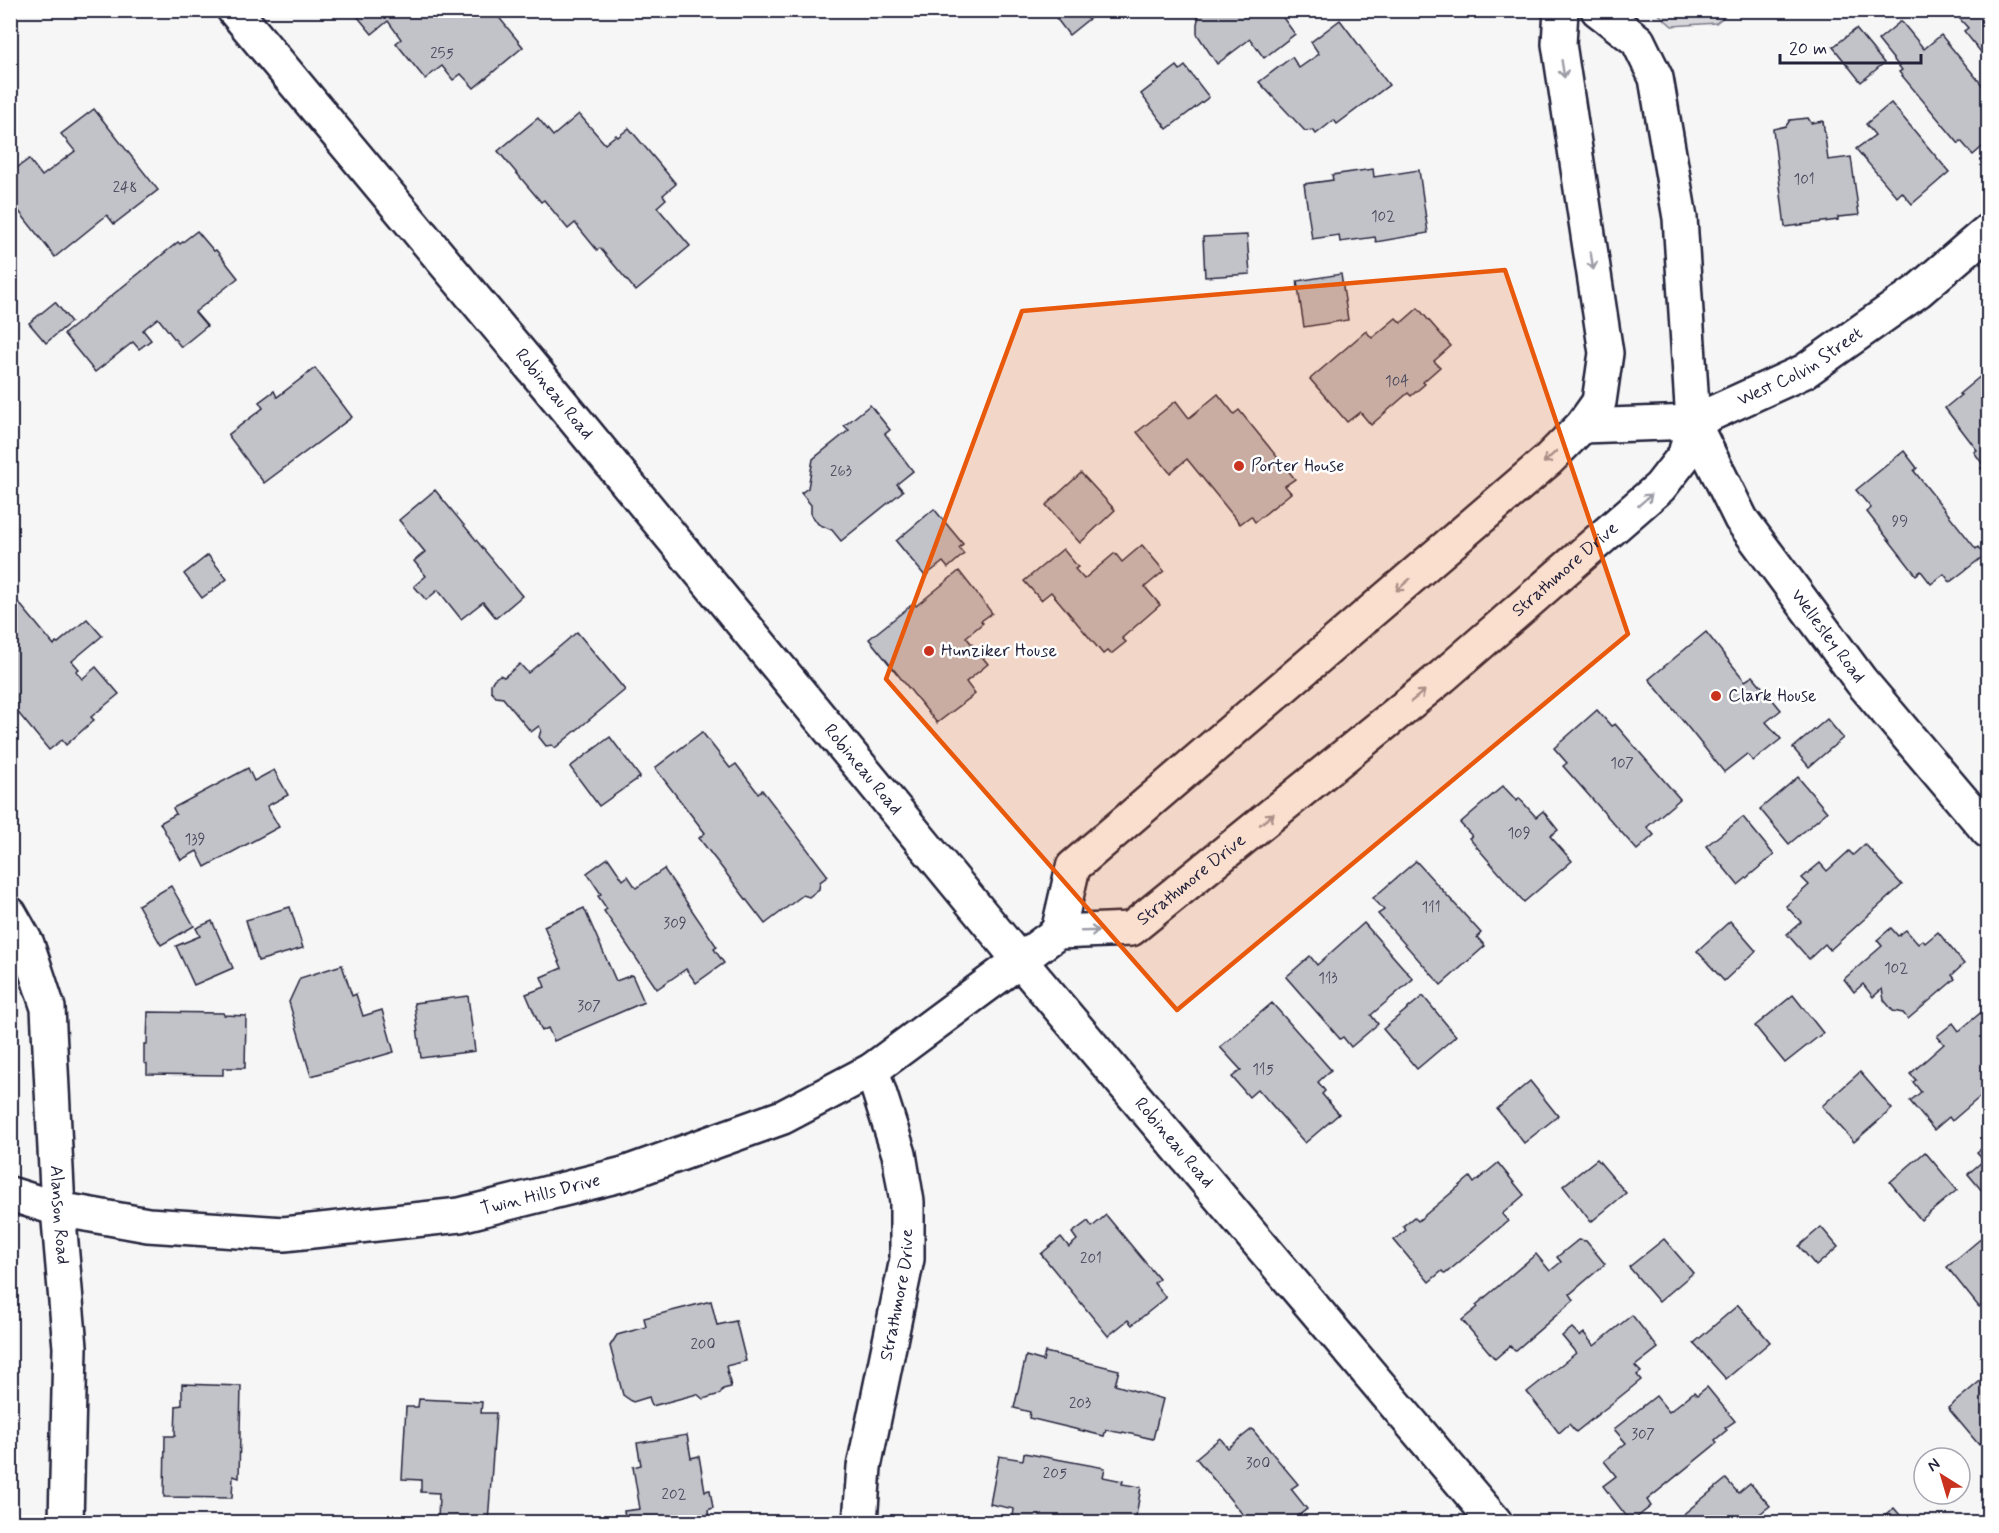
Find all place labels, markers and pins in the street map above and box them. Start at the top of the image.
place label: Porter House [1251,454,1344,478]
marker: Porter House [1232,459,1246,473]
place label: Hunziker House [941,639,1057,663]
marker: Hunziker House [922,644,936,658]
place label: Clark House [1728,684,1817,708]
marker: Clark House [1709,689,1723,703]

